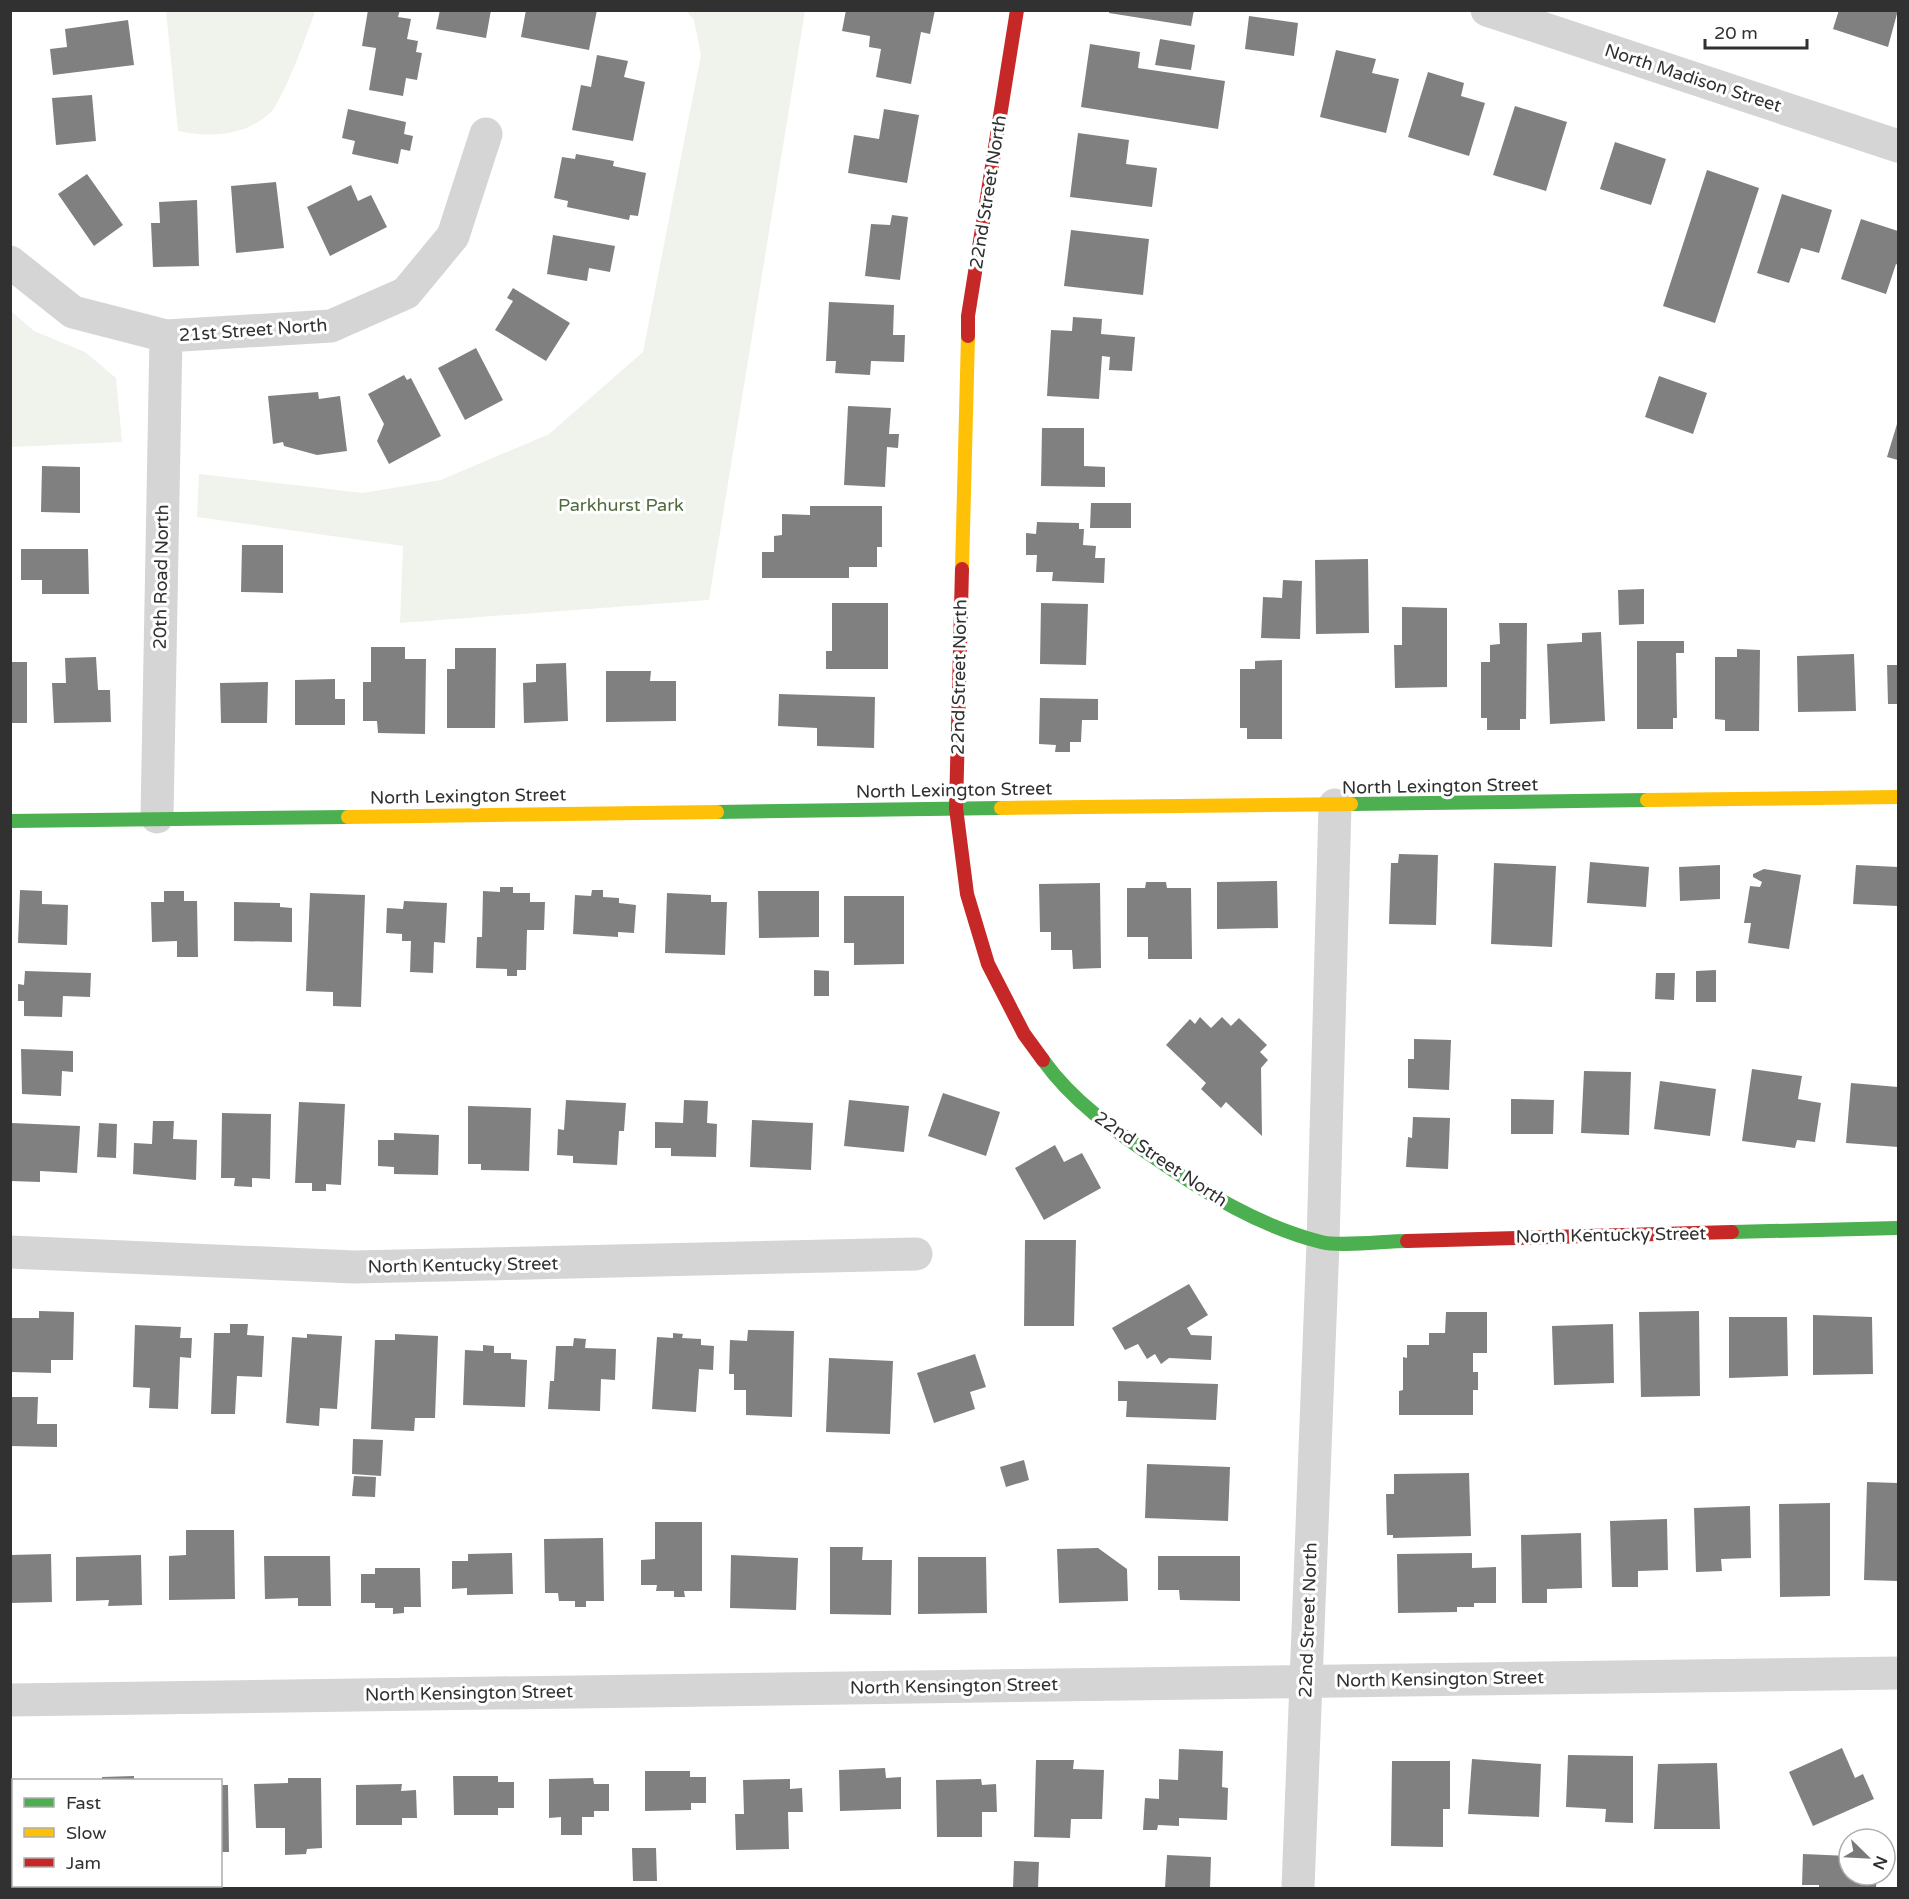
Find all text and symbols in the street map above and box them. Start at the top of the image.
scale bar [1705,12,1807,50]
text: 20 m [1714,22,1758,44]
street label: North Madison Street [1602,39,1784,117]
street label: 22nd Street North [965,113,1011,271]
street label: 21st Street North [178,314,328,346]
park label: Parkhurst Park [558,494,684,516]
street label: 20th Road North [149,504,173,650]
street label: 22nd Street North [947,599,971,755]
street label: North Lexington Street [1342,773,1538,799]
street label: North Lexington Street [856,777,1052,803]
street label: North Lexington Street [370,783,566,809]
street label: 22nd Street North [1090,1106,1232,1212]
street label: North Kentucky Street [1516,1222,1707,1248]
street label: North Kentucky Street [368,1252,559,1278]
street label: 22nd Street North [1294,1542,1322,1698]
street label: North Kensington Street [1336,1666,1544,1692]
street label: North Kensington Street [850,1673,1058,1699]
street label: North Kensington Street [365,1680,573,1706]
legend [12,1779,222,1887]
text: Fast [66,1792,101,1814]
text: Slow [66,1822,107,1844]
north arrow [1837,1827,1897,1887]
text: Jam [66,1852,101,1874]
text: N [1868,1853,1892,1873]

